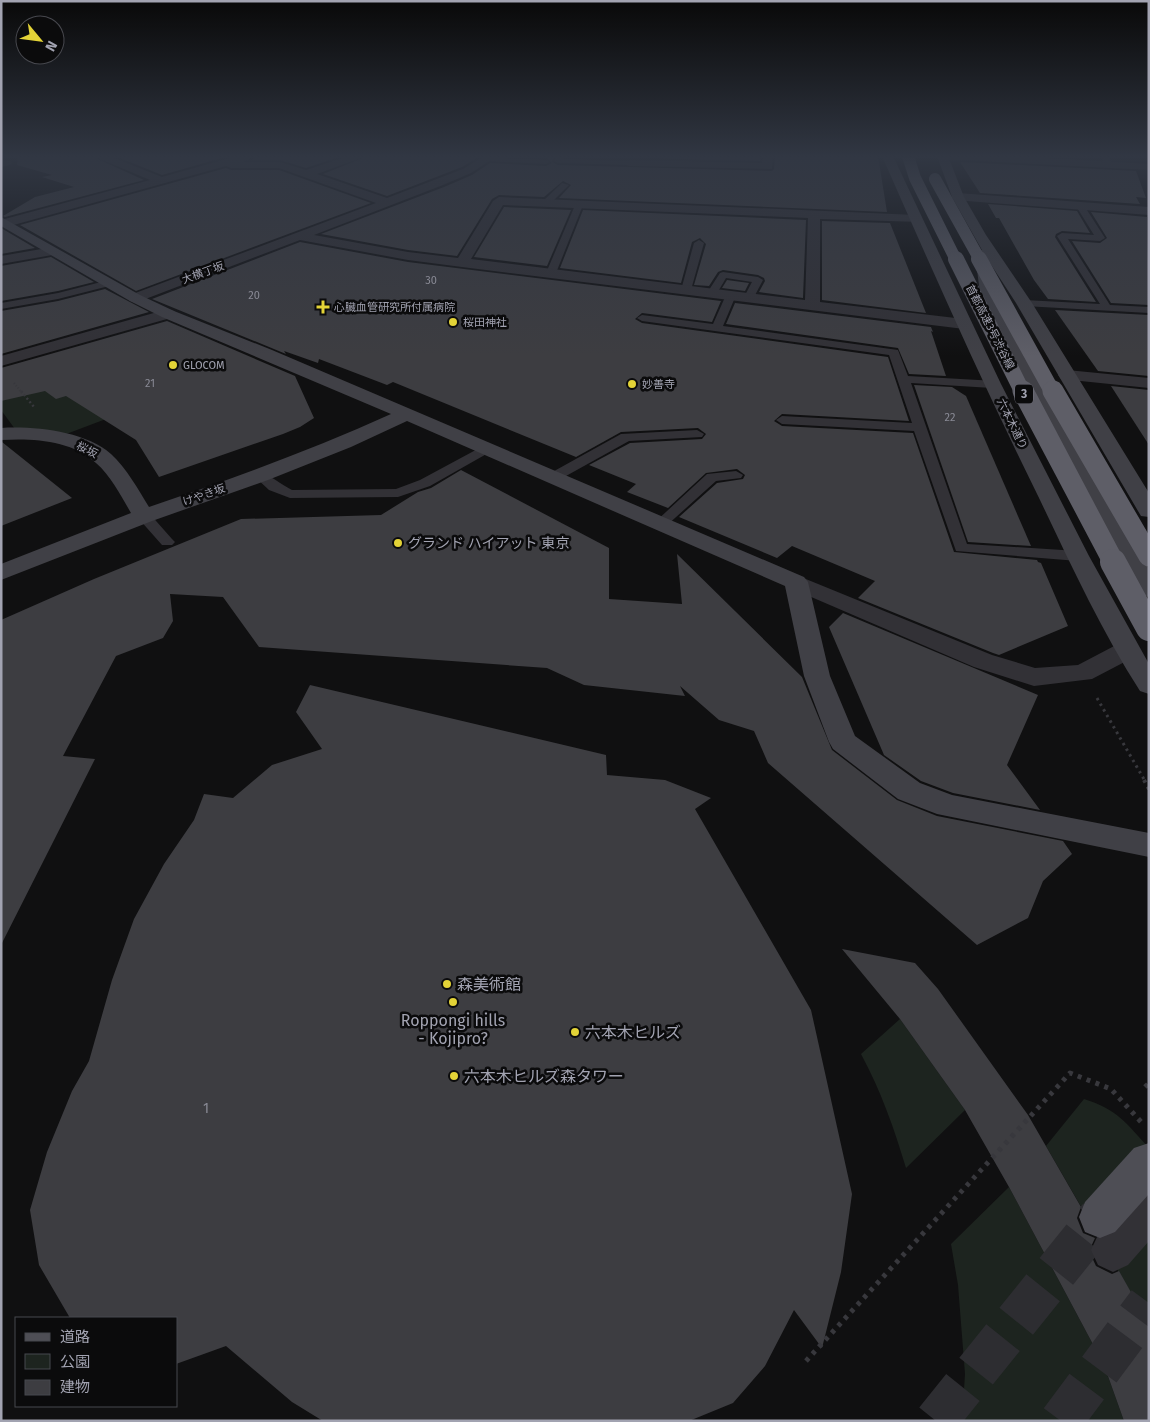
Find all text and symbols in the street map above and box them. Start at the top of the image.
north arrow [15,15,65,65]
text: N [41,38,61,54]
street label: 大横丁坂 [180,259,226,287]
house number: 30 [425,274,437,287]
street label: 首都高速3号渋谷線 [963,282,1017,372]
house number: 20 [248,289,260,302]
marker: 心臓血管研究所付属病院 [316,300,330,314]
place label: 心臓血管研究所付属病院 [334,301,455,314]
marker: 桜田神社 [447,316,459,328]
place label: 桜田神社 [463,316,507,329]
marker: GLOCOM [167,359,179,371]
place label: GLOCOM [183,359,225,372]
house number: 21 [145,377,155,390]
marker: 妙善寺 [626,378,638,390]
place label: 妙善寺 [642,378,675,391]
road number: 3 [1015,384,1033,404]
street label: 六本木通り [994,396,1030,452]
house number: 22 [945,411,955,424]
street label: 桜坂 [74,439,100,461]
street label: けやき坂 [181,482,227,508]
place label: グランド ハイアット 東京 [408,535,569,552]
marker: グランド ハイアット 東京 [392,537,404,549]
place label: 森美術館 [457,975,521,994]
marker: 森美術館 [441,978,453,990]
marker: Roppongi hills - Kojipro? [447,996,459,1008]
place label: Roppongi hills - Kojipro? [401,1011,505,1048]
place label: 六本木ヒルズ [585,1023,681,1042]
marker: 六本木ヒルズ [569,1026,581,1038]
place label: 六本木ヒルズ森タワー [464,1067,624,1086]
marker: 六本木ヒルズ森タワー [448,1070,460,1082]
house number: 1 [203,1100,209,1117]
legend [15,1317,178,1407]
text: 道路 [60,1328,90,1346]
text: 公園 [60,1353,90,1371]
text: 建物 [60,1378,90,1396]

